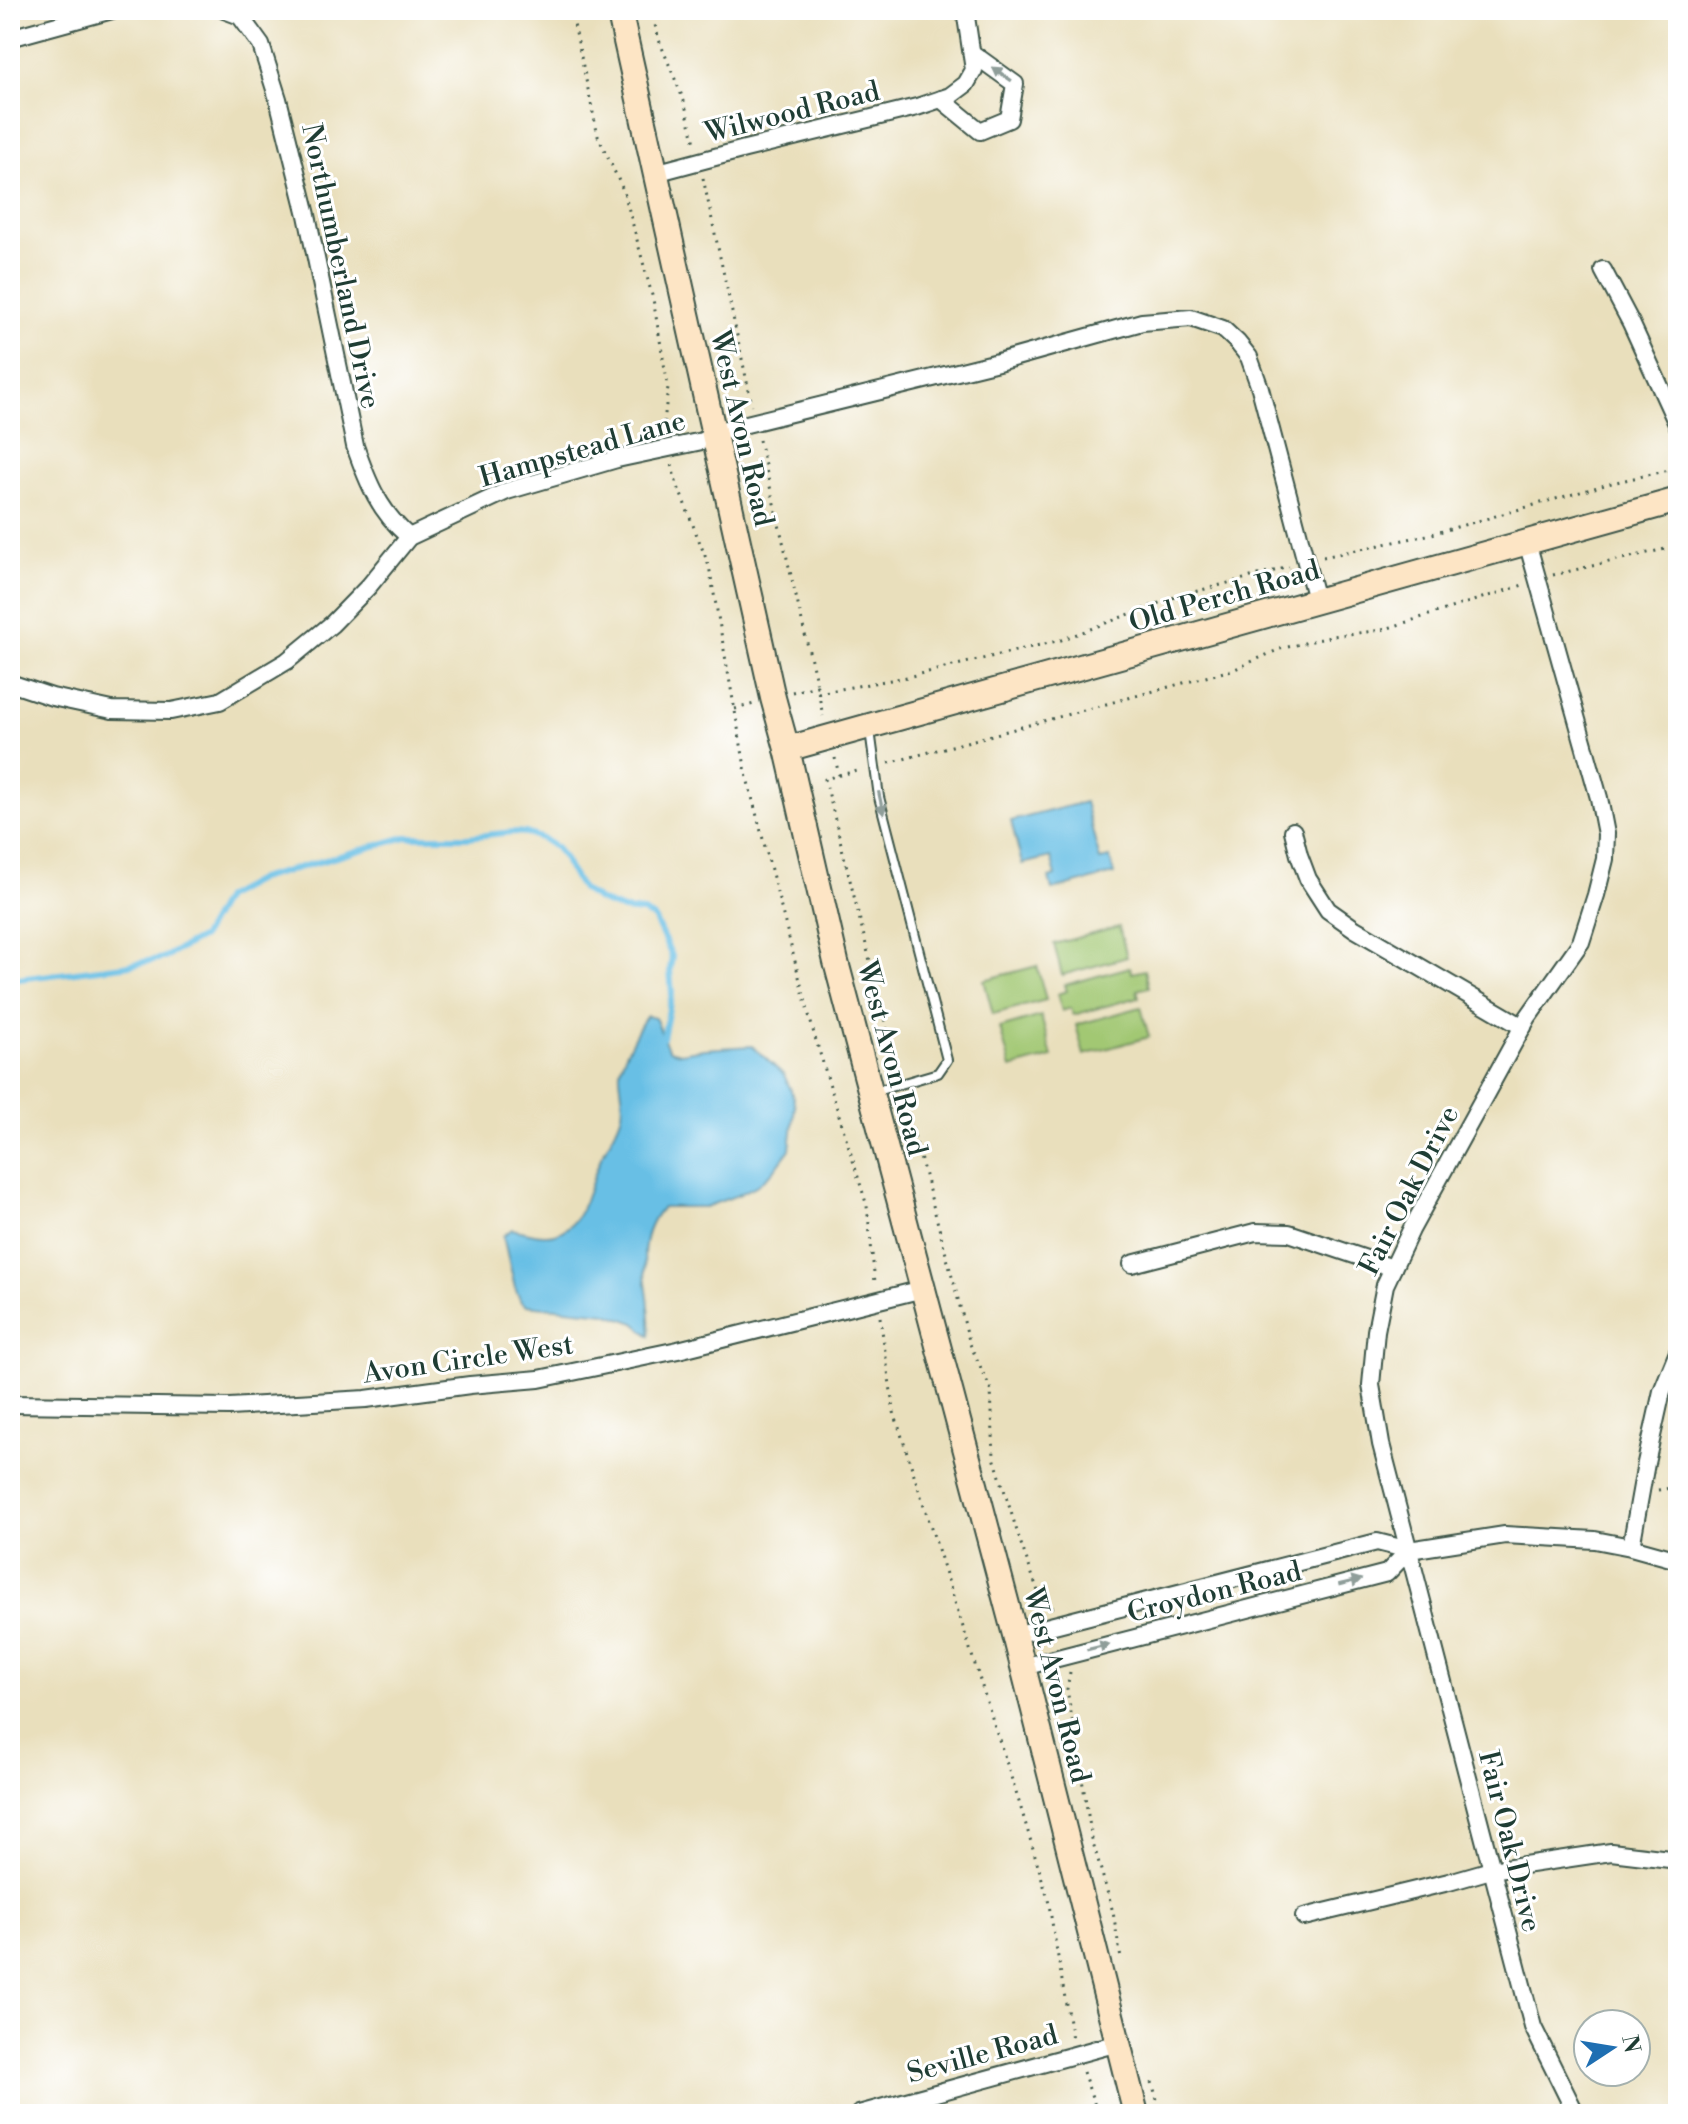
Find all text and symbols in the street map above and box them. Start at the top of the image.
one-way arrow [991,67,1012,83]
street label: Wilwood Road [700,74,884,151]
street label: Northumberland Drive [293,121,388,412]
street label: West Avon Road [702,326,781,530]
street label: Hampstead Lane [475,403,690,496]
street label: Old Perch Road [1125,553,1324,640]
one-way arrow [875,790,888,815]
street label: West Avon Road [848,956,934,1160]
street label: Fair Oak Drive [1352,1100,1467,1281]
street label: Avon Circle West [360,1327,576,1392]
street label: Croydon Road [1124,1554,1305,1631]
one-way arrow [1338,1576,1363,1588]
street label: West Avon Road [1015,1583,1098,1787]
one-way arrow [1086,1641,1111,1653]
street label: Fair Oak Drive [1470,1747,1549,1936]
north arrow [1572,2008,1652,2088]
street label: Seville Road [903,2018,1062,2091]
text: N [1615,2033,1645,2056]

